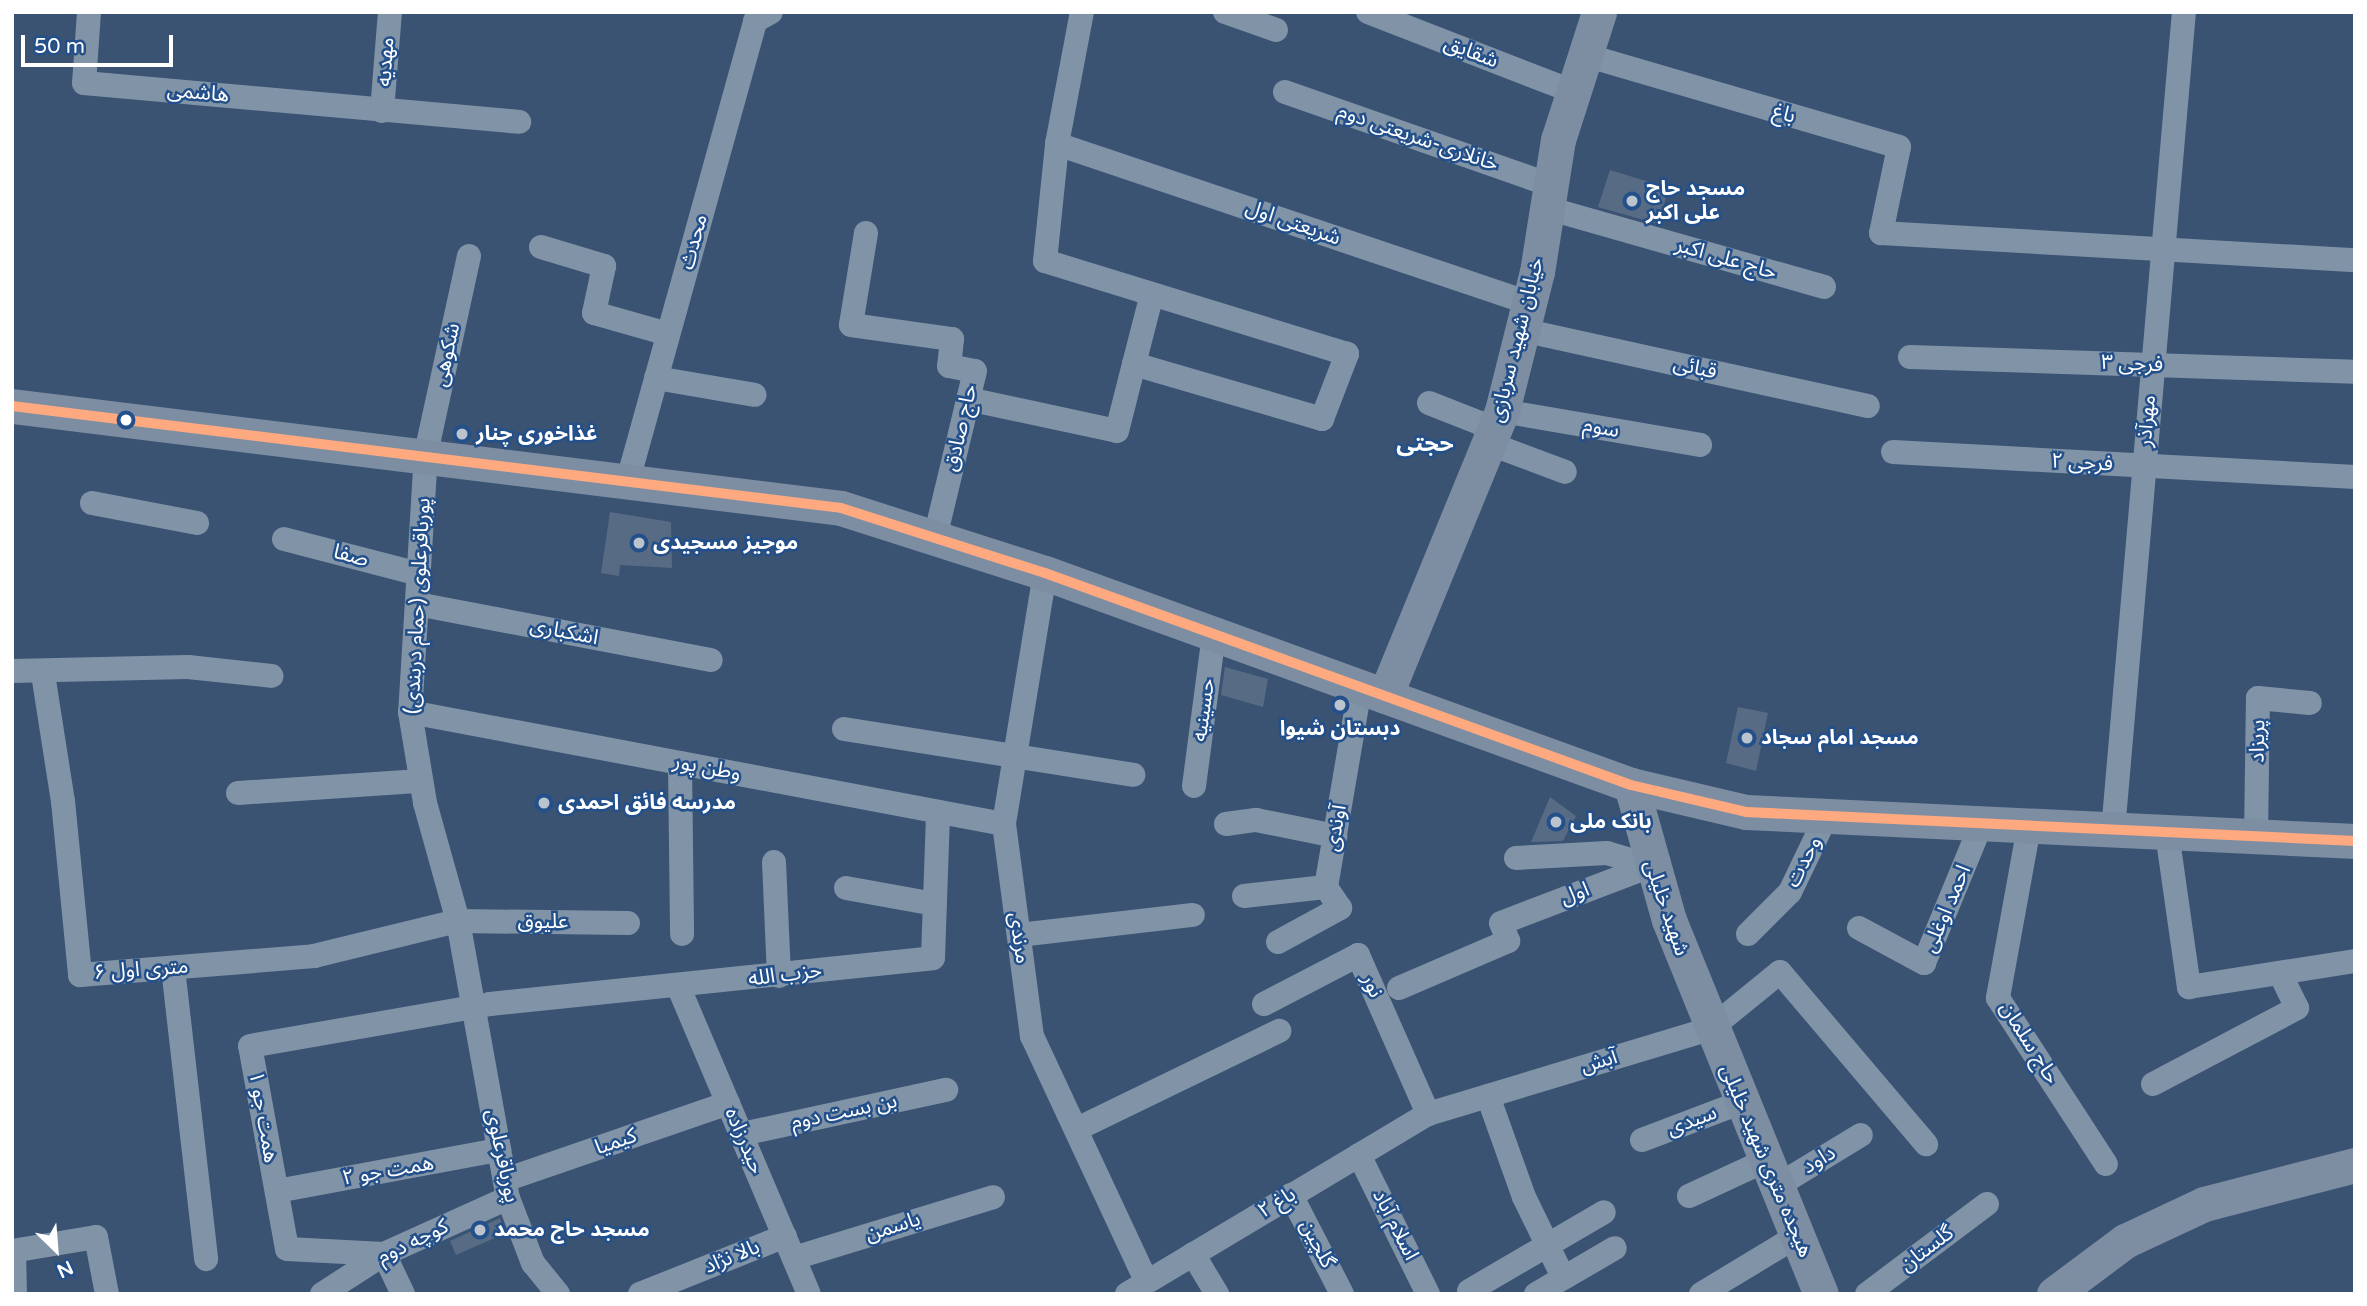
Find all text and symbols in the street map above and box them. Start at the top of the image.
scale bar [24,21,177,65]
street label: شقایق [1440,30,1502,74]
text: 50 m [34,34,85,59]
street label: مهدیه [372,37,400,87]
street label: هاشمی [166,78,230,108]
street label: خانلاری-شریعتی دوم [1334,99,1502,177]
street label: باغ [1770,99,1798,129]
place label: مسجد حاج علی اکبر [1646,176,1745,226]
marker: مسجد حاج علی اکبر [1624,193,1640,209]
street label: شریعتی اول [1242,195,1344,251]
street label: محدث [675,211,713,273]
street label: حاج علی اکبر [1672,233,1780,285]
street label: خیابان شهید سربازی [1484,255,1550,425]
street label: شکوهی [428,321,466,389]
street label: فرجی ۳ [2100,350,2164,378]
street label: قبائی [1671,351,1719,385]
street label: حاج صادق [939,382,983,474]
street label: مهرآذر [2132,394,2162,448]
street label: سوم [1581,412,1621,444]
unlabelled marker [119,413,133,427]
place label: غذاخوری چنار [476,421,597,447]
marker: غذاخوری چنار [454,426,470,442]
district label: حجتی [1396,430,1454,458]
street label: فرجی ۲ [2050,449,2114,477]
street label: پورباقرعلوی (حمام دربندی) [400,497,436,715]
place label: موجیز مسجیدی [653,530,798,556]
marker: موجیز مسجیدی [631,535,647,551]
street label: صفا [331,539,371,573]
street label: اشکباری [528,613,600,651]
street label: حسینیه [1187,677,1221,743]
marker: دبستان شیوا [1332,697,1348,713]
place label: دبستان شیوا [1280,716,1400,742]
street label: پریزاد [2245,719,2271,763]
place label: مسجد امام سجاد [1761,725,1919,751]
marker: مسجد امام سجاد [1739,730,1755,746]
street label: وطن پور [671,749,743,787]
place label: مدرسه فائق احمدی [558,790,736,816]
marker: مدرسه فائق احمدی [536,795,552,811]
street label: آوندی [1320,803,1352,853]
place label: بانک ملی [1570,809,1652,835]
marker: بانک ملی [1548,814,1564,830]
street label: وحدت [1781,832,1827,892]
street label: شهید خلیلی [1638,857,1694,959]
street label: احمد اوغلی [1917,861,1977,957]
street label: اول [1557,877,1593,911]
street label: علیوق [518,909,568,935]
street label: مرندی [1003,911,1035,965]
street label: ۶ متری اول [93,954,189,986]
street label: حزب الله [747,958,823,992]
street label: نور [1356,970,1388,1002]
street label: حاج سلمان [1994,997,2064,1089]
street label: آبش [1578,1045,1620,1079]
street label: هیجده متری شهید خلیلی [1714,1061,1818,1261]
street label: همت جو ۱ [243,1069,283,1165]
street label: بن بست دوم [789,1088,899,1136]
street label: سیدی [1663,1100,1721,1142]
street label: حیدرزاده [719,1104,769,1178]
street label: پورباقرعلوی [480,1107,524,1205]
street label: کیمیا [592,1123,640,1161]
street label: داود [1798,1140,1840,1180]
street label: همت جو ۲ [340,1151,436,1191]
street label: باغ ۲ [1253,1182,1301,1224]
street label: اسلام آباد [1366,1185,1424,1265]
street label: یاسمن [862,1207,924,1247]
street label: کوچه دوم [373,1214,453,1270]
north arrow [21,1215,91,1285]
street label: گلچین [1294,1215,1340,1273]
place label: مسجد حاج محمد [494,1217,650,1243]
street label: گلستان [1895,1221,1959,1277]
marker: مسجد حاج محمد [472,1222,488,1238]
street label: بالا نژاد [700,1234,764,1280]
text: N [53,1256,76,1282]

